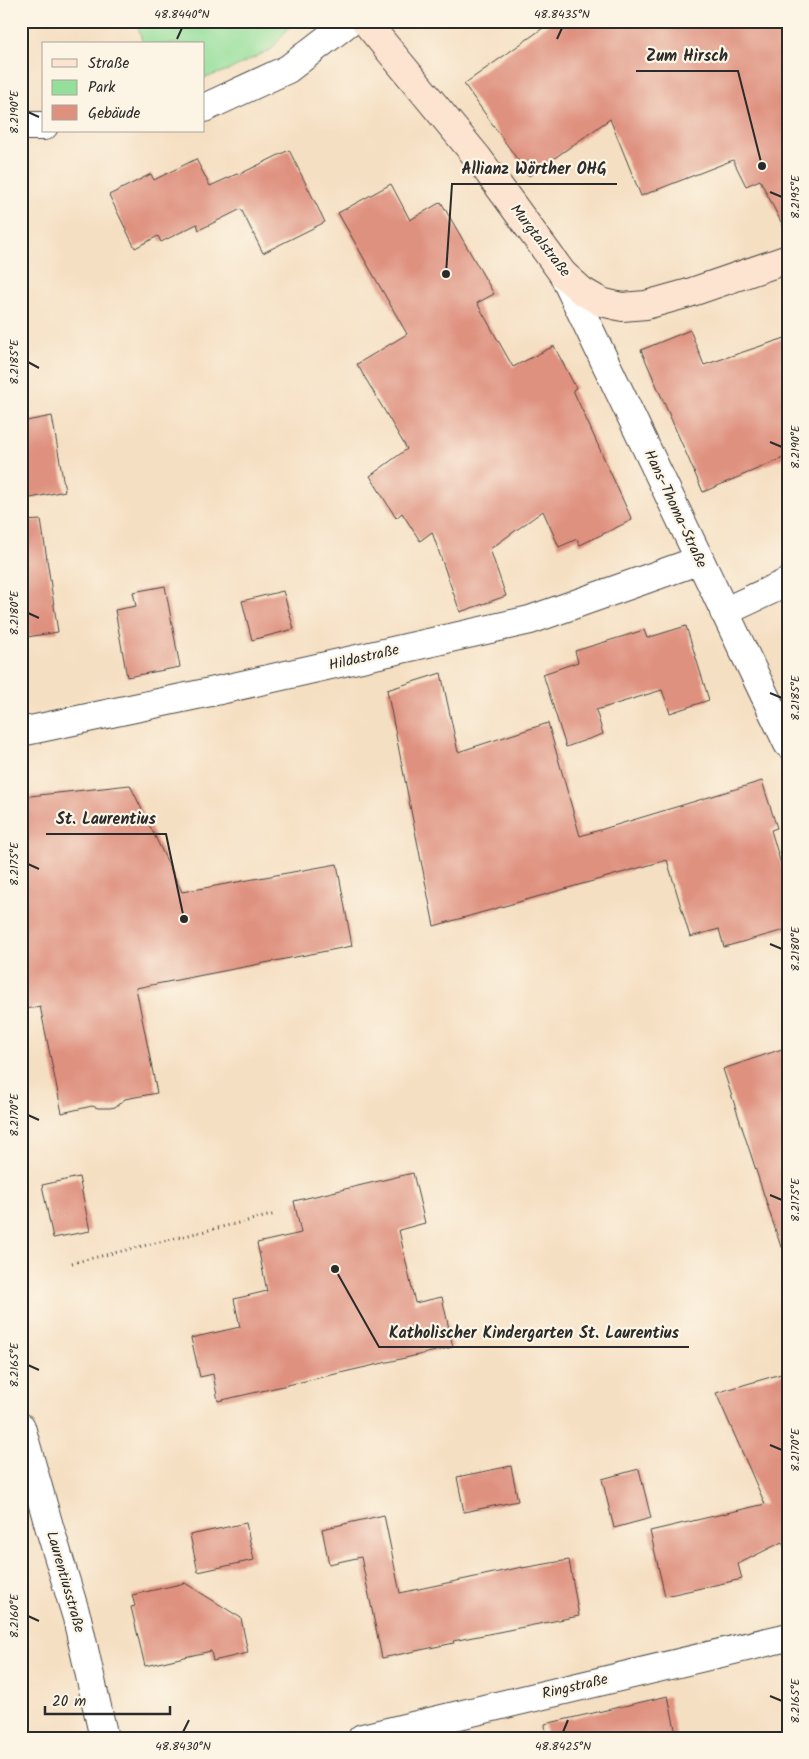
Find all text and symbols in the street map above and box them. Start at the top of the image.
text: 48.8440°N [154,5,210,24]
text: 48.8435°N [534,5,590,24]
callout: Zum Hirsch [636,40,738,71]
legend [42,42,205,132]
text: Zum Hirsch [646,44,728,69]
text: Straße [88,52,130,76]
text: Park [88,76,116,100]
text: 8.2190°E [5,89,24,134]
text: Gebäude [88,102,141,126]
callout: Allianz Wörther OHG [452,153,617,184]
text: Allianz Wörther OHG [461,157,607,182]
text: 8.2195°E [786,174,805,219]
street label: Murgtalstraße [504,199,577,283]
text: 8.2185°E [5,338,24,385]
text: 8.2190°E [786,424,805,469]
street label: Hans-Thoma-Straße [637,446,713,572]
text: 8.2180°E [5,589,24,636]
street label: Hildastraße [326,638,402,678]
text: 8.2185°E [786,674,805,721]
callout: St. Laurentius [46,803,166,834]
text: St. Laurentius [56,807,156,832]
text: 8.2175°E [5,841,24,886]
text: 8.2180°E [786,925,805,972]
text: 8.2170°E [5,1092,24,1137]
text: 8.2175°E [786,1177,805,1222]
callout: Katholischer Kindergarten St. Laurentius [379,1316,689,1347]
text: Katholischer Kindergarten St. Laurentius [389,1321,680,1346]
text: 8.2165°E [5,1342,24,1388]
text: 8.2170°E [786,1427,805,1472]
street label: Laurentiusstraße [39,1528,91,1636]
text: 8.2160°E [5,1593,24,1638]
street label: Ringstraße [540,1668,611,1706]
text: 8.2165°E [786,1678,805,1724]
scale bar [45,1684,170,1716]
text: 20 m [52,1690,86,1714]
text: 48.8430°N [155,1737,211,1756]
text: 48.8425°N [535,1737,591,1756]

